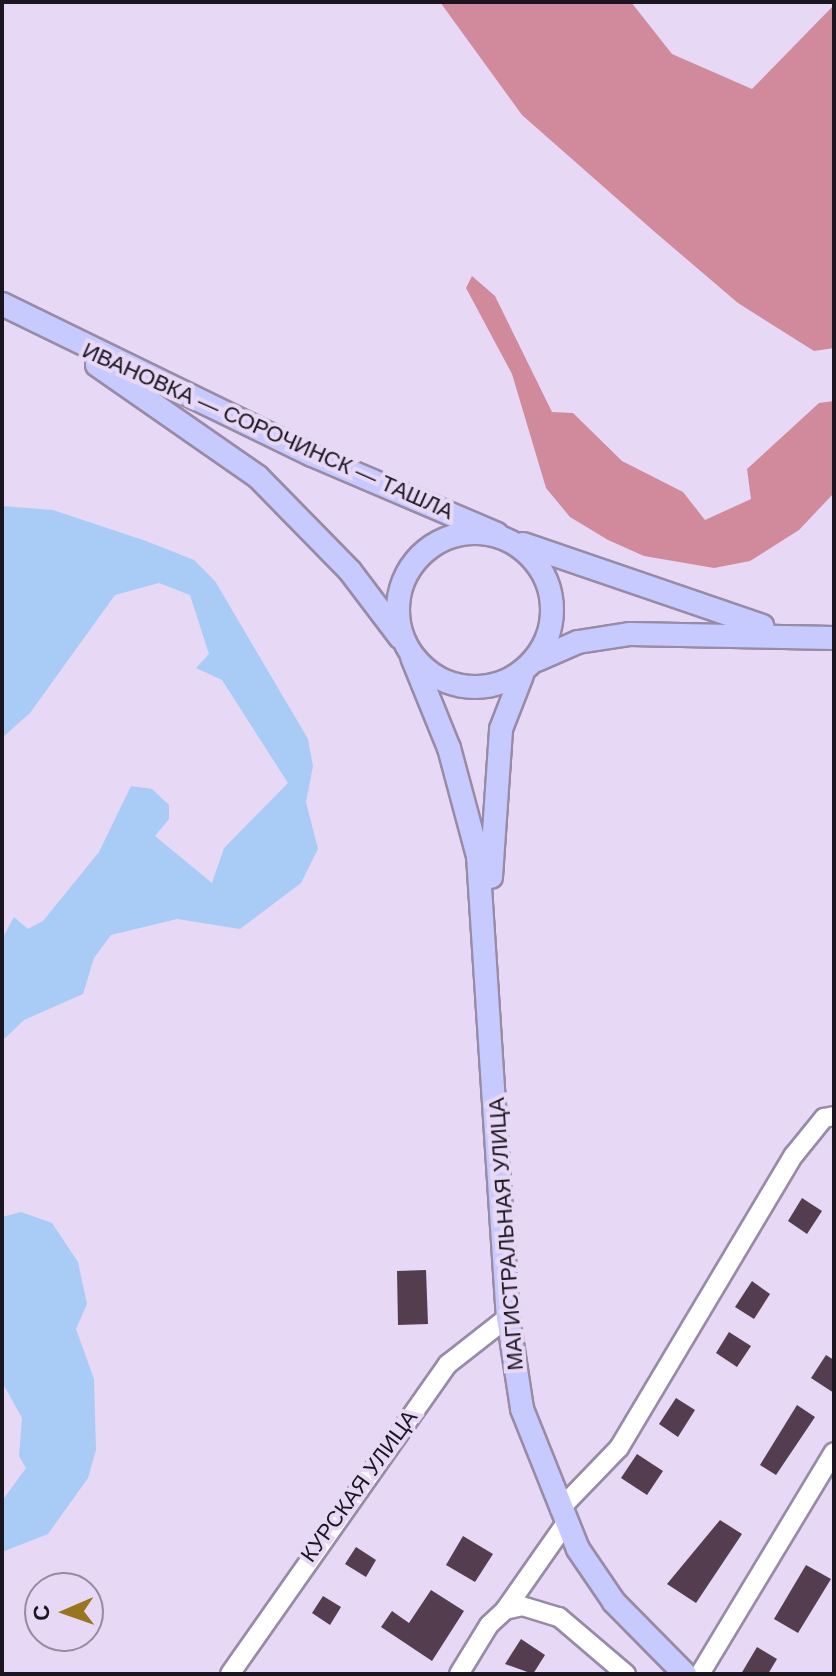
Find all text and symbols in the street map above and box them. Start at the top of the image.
street label: ИВАНОВКА — СОРОЧИНСК — ТАШЛА [79,337,457,525]
street label: МАГИСТРАЛЬНАЯ УЛИЦА [483,1097,529,1371]
street label: КУРСКАЯ УЛИЦА [295,1405,423,1567]
north arrow [24,1572,104,1652]
text: С [29,1604,54,1621]

